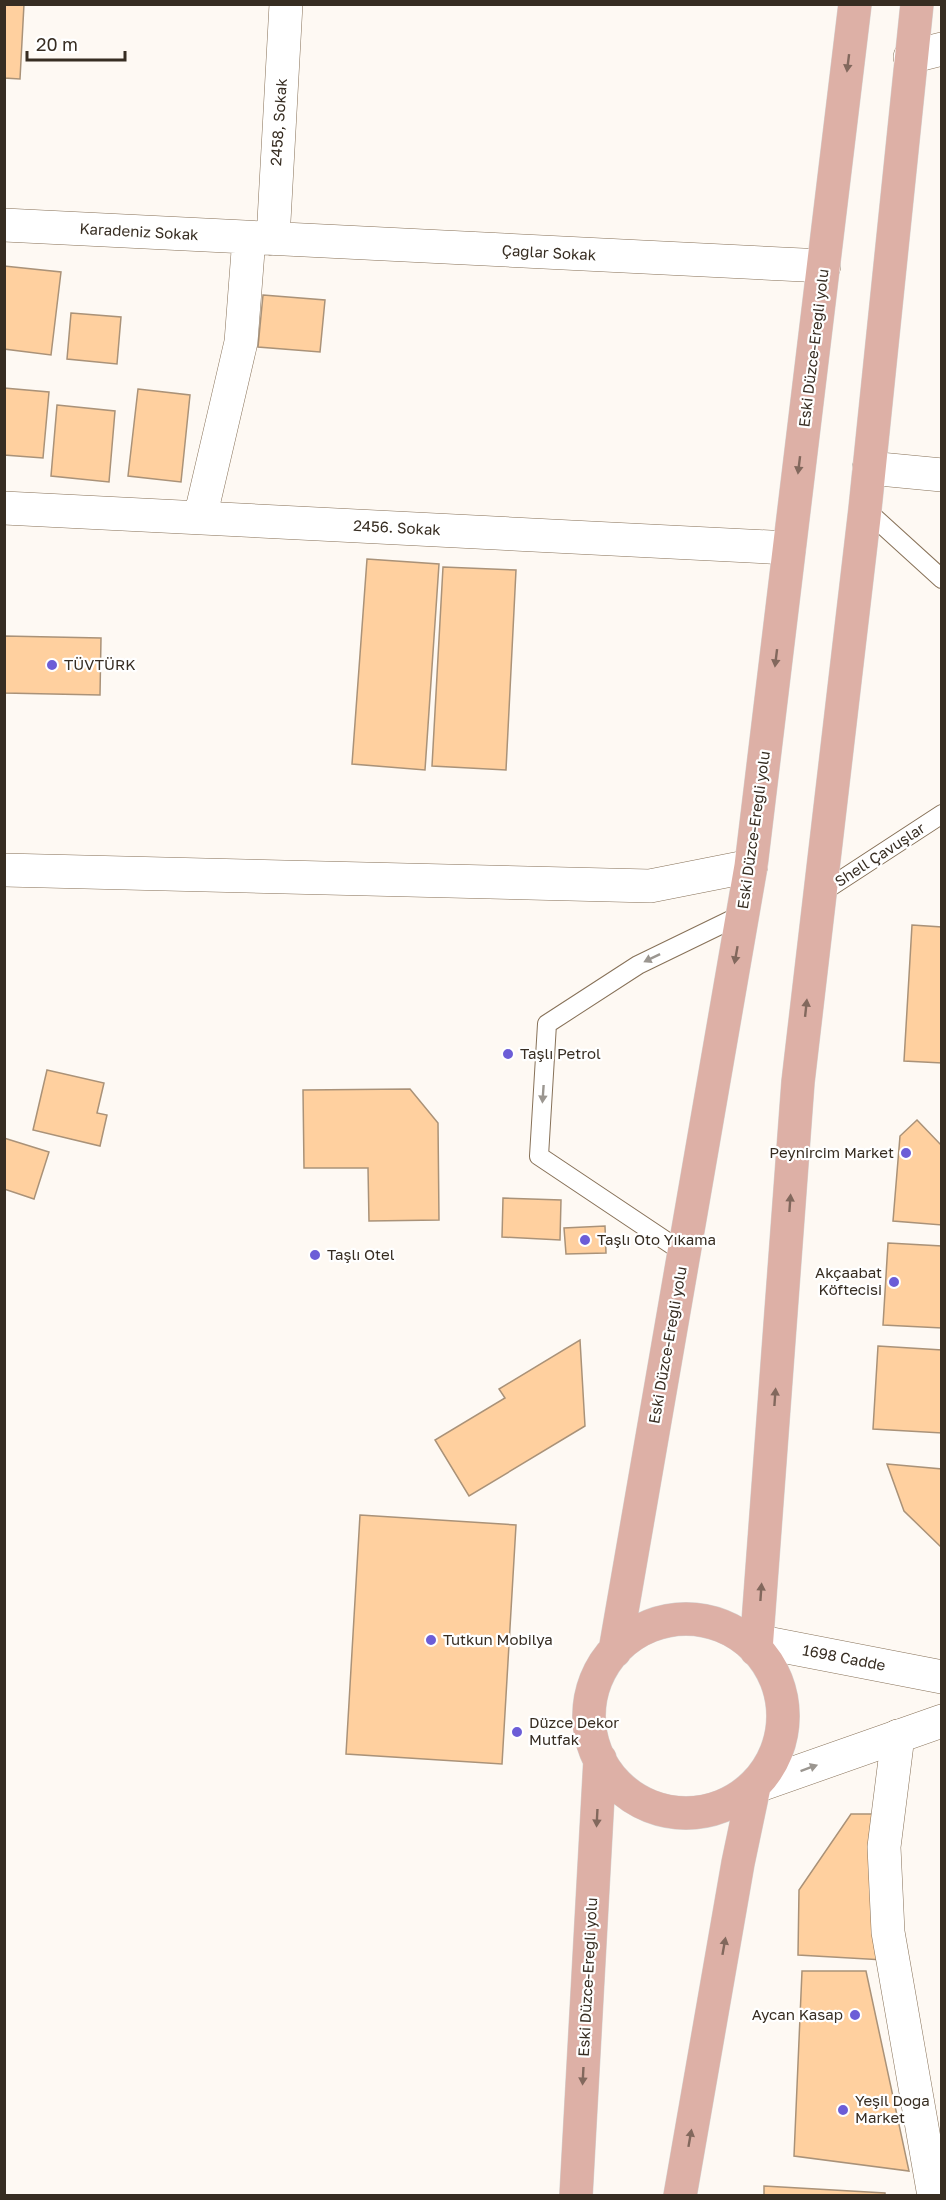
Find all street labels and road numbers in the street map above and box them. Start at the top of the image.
street label: 2458, Sokak [266,77,290,166]
street label: Karadeniz Sokak [79,219,200,243]
street label: Çağlar Sokak [501,241,597,263]
street label: Eski Düzce-Ereğli yolu [794,268,832,428]
street label: 2456. Sokak [353,516,442,538]
street label: Eski Düzce-Ereğli yolu [733,750,773,910]
street label: Shell Çavuşlar [831,818,928,890]
street label: Eski Düzce-Ereğli yolu [644,1265,690,1425]
street label: 1698 Cadde [801,1640,888,1674]
street label: Eski Düzce-Ereğli yolu [574,1897,600,2057]

